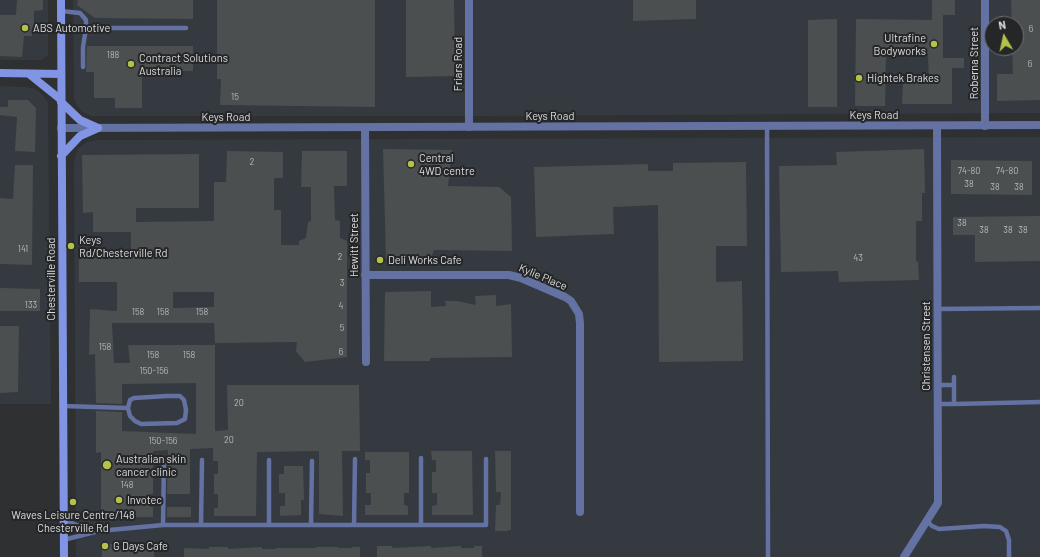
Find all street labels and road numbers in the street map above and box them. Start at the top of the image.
street label: Roberna Street [967,27,981,99]
street label: Friars Road [451,37,465,91]
street label: Keys Road [850,108,898,122]
street label: Keys Road [526,109,574,123]
street label: Keys Road [202,110,250,124]
street label: Hewitt Street [347,213,361,277]
street label: Chesterville Road [44,237,58,321]
street label: Kylie Place [517,261,569,293]
street label: Christensen Street [919,301,933,391]

